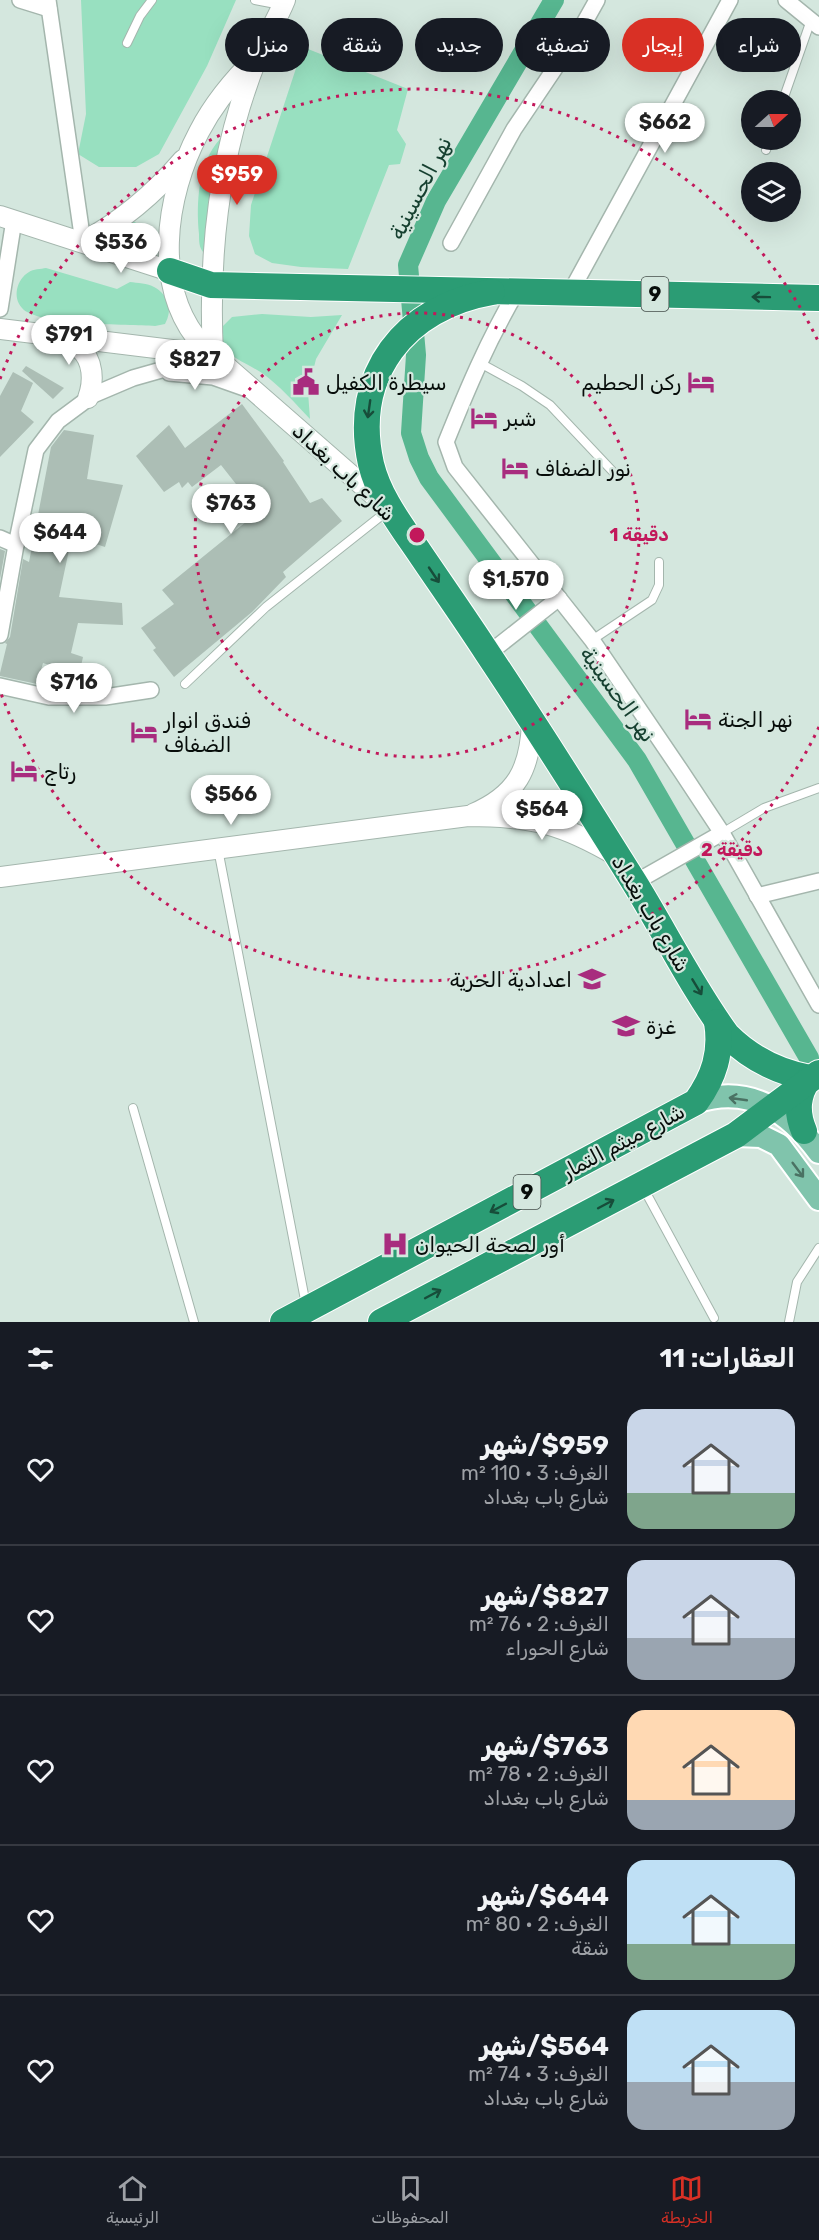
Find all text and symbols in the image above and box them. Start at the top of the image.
chip: منزل [225,18,309,72]
chip: شقة [321,18,403,72]
chip: جديد [415,18,503,72]
chip: تصفية [515,18,610,72]
chip: إيجار [622,18,704,72]
chip: شراء [716,18,801,72]
north arrow [741,90,801,150]
map controls [741,90,801,222]
pin: $662 [629,103,701,154]
text: $662 [639,110,691,134]
water label: نهر الحسينية [383,132,457,244]
pin: $959 [201,155,273,206]
text: $959 [211,162,263,186]
button: layers [741,162,801,222]
pin: $536 [85,223,157,274]
text: $536 [95,230,147,254]
road number: 9 [642,277,668,311]
one-way arrow [751,291,771,302]
pin: $791 [33,315,105,366]
text: $791 [45,322,93,346]
pin: $827 [159,340,231,391]
text: $827 [169,347,221,371]
public building icon: سيطرة الكفيل [291,367,321,397]
hotel icon: ركن الحطيم [686,367,716,397]
place label: سيطرة الكفيل [326,370,447,395]
place label: ركن الحطيم [581,370,681,397]
one-way arrow [364,398,375,418]
hotel icon: شبر [469,403,499,433]
place label: شبر [502,406,537,431]
street label: شارع باب بغداد [286,418,401,528]
hotel icon: نور الضفاف [500,453,530,483]
place label: نور الضفاف [535,456,631,481]
pin: $763 [195,484,267,535]
text: $763 [206,491,256,515]
pin: $644 [24,513,96,564]
text: $644 [33,520,87,544]
text: 1 دقيقة [609,524,669,546]
centre of rings [407,525,427,545]
pin: $1,570 [467,560,565,611]
one-way arrow [428,566,440,582]
text: $1,570 [483,567,549,591]
water label: نهر الحسينية [574,641,662,747]
pin: $716 [38,663,110,714]
text: $716 [50,670,98,694]
hotel icon: نهر الجنة [683,704,713,734]
place label: نهر الجنة [718,707,793,732]
place label: فندق انوار الضفاف [162,708,251,757]
hotel icon: فندق انوار الضفاف [129,717,159,747]
hotel icon: رتاج [9,756,39,786]
place label: رتاج [44,759,76,786]
pin: $566 [195,775,267,826]
text: $566 [205,782,257,806]
pin: $564 [506,790,578,841]
text: $564 [516,797,568,821]
text: 2 دقيقة [701,839,763,861]
street label: شارع باب بغداد [605,850,696,977]
school or university icon: اعدادية الحرية [577,964,607,994]
place label: اعدادية الحرية [450,967,572,992]
one-way arrow [691,978,703,995]
school or university icon: غزة [611,1011,641,1041]
place label: غزة [646,1014,676,1039]
one-way arrow [729,1093,749,1104]
street label: شارع ميثم التمار [556,1098,690,1187]
one-way arrow [792,1162,804,1178]
road number: 9 [514,1175,540,1209]
one-way arrow [596,1198,614,1209]
one-way arrow [489,1203,507,1214]
hospital icon: أور لصحة الحيوان [380,1229,410,1259]
place label: أور لصحة الحيوان [415,1232,565,1258]
one-way arrow [424,1288,441,1300]
icon: filters [24,1342,57,1375]
text: العقارات: 11 [659,1343,795,1374]
text: $959/شهر [481,1430,609,1461]
icon: home [675,1433,747,1505]
icon: heart [24,1453,57,1486]
text: الغرف: 3 · 110 m² [461,1461,609,1485]
text: شارع باب بغداد [484,1485,609,1509]
text: $827/شهر [482,1581,609,1612]
icon: home [675,1584,747,1656]
icon: heart [24,1604,57,1637]
text: الغرف: 2 · 76 m² [469,1612,609,1636]
text: شارع الحوراء [505,1636,609,1660]
text: $763/شهر [482,1731,609,1762]
icon: home [675,1734,747,1806]
icon: heart [24,1754,57,1787]
text: الغرف: 2 · 78 m² [468,1762,609,1786]
text: شارع باب بغداد [484,1786,609,1810]
text: $644/شهر [479,1881,609,1912]
icon: home [675,1884,747,1956]
icon: heart [24,1904,57,1937]
text: الغرف: 2 · 80 m² [466,1912,609,1936]
text: شقة [571,1936,609,1960]
text: $564/شهر [480,2031,609,2062]
icon: home [675,2034,747,2106]
icon: heart [24,2054,57,2087]
text: الغرف: 3 · 74 m² [468,2062,609,2086]
text: شارع باب بغداد [484,2086,609,2110]
tab: الرئيسية [106,2172,159,2227]
tab: المحفوظات [371,2172,449,2227]
tab: الخريطة [661,2172,713,2227]

